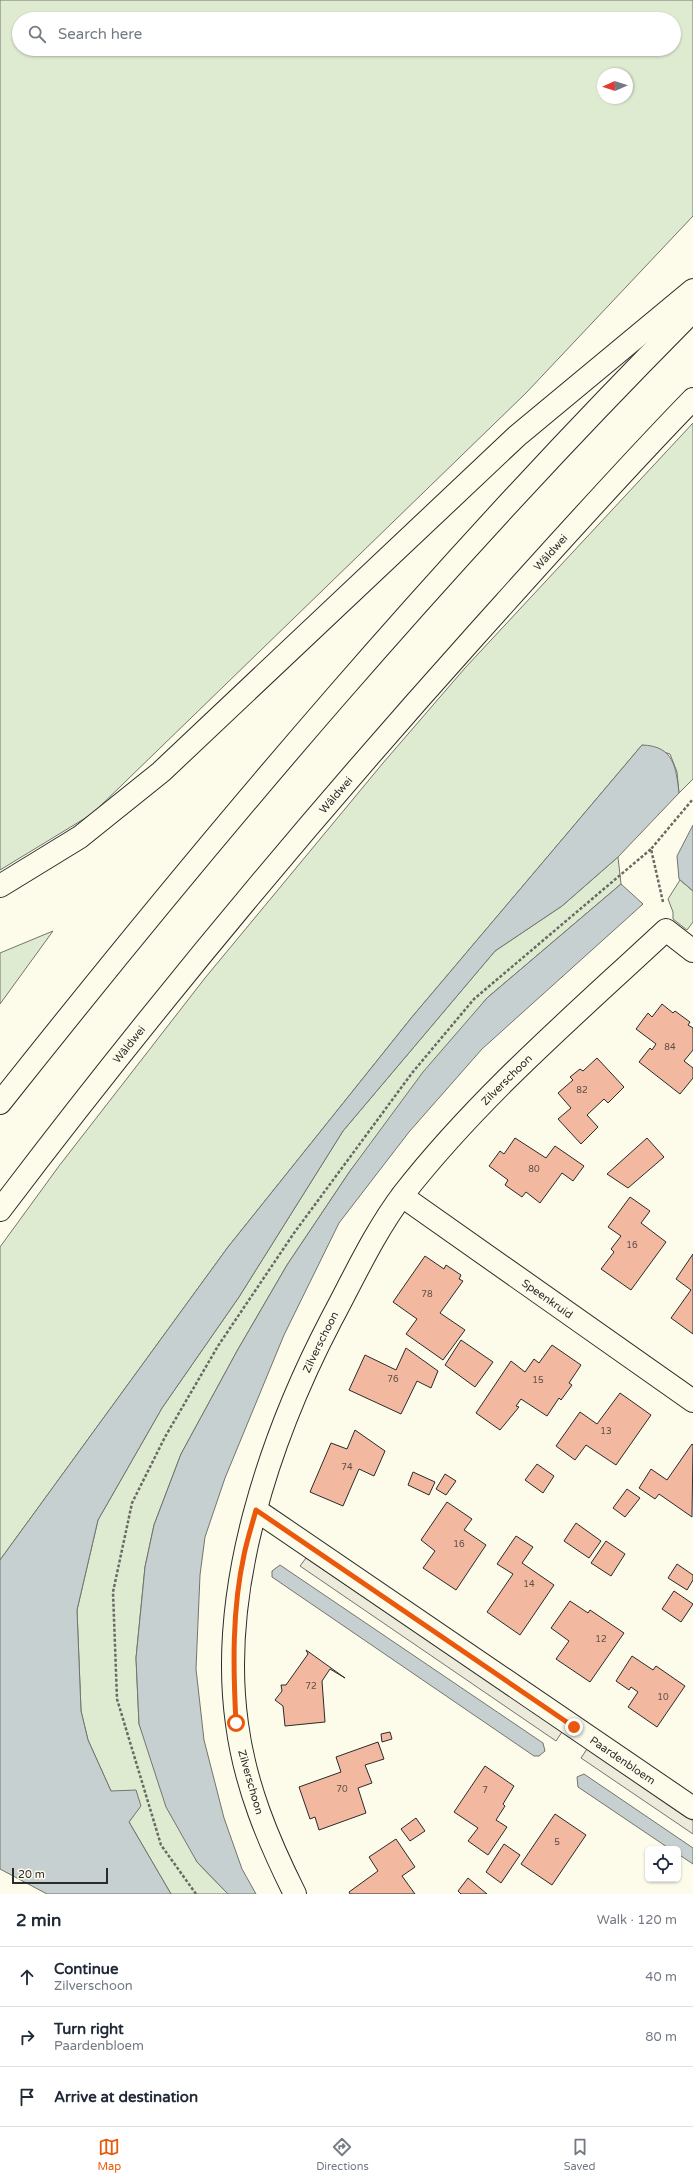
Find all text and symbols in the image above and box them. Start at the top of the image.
search box [12,12,681,56]
icon: search [26,23,48,45]
text: Search here [58,25,142,43]
north arrow [597,68,633,104]
street label: Wâldwei [531,532,570,573]
street label: Wâldwei [317,774,355,816]
street label: Wâldwei [110,1023,148,1066]
house number: 84 [664,1042,676,1053]
street label: Zilverschoon [479,1052,535,1108]
house number: 82 [576,1085,588,1096]
house number: 80 [528,1164,540,1175]
house number: 16 [626,1240,638,1251]
street label: Speenkruid [519,1276,575,1321]
house number: 78 [421,1289,433,1300]
street label: Zilverschoon [300,1309,341,1375]
house number: 76 [387,1374,399,1385]
house number: 15 [532,1375,544,1386]
house number: 13 [600,1426,612,1437]
house number: 74 [341,1462,353,1473]
house number: 16 [453,1539,465,1550]
house number: 14 [523,1579,535,1590]
house number: 12 [595,1634,607,1645]
house number: 72 [305,1681,317,1692]
house number: 10 [657,1692,669,1703]
route start [227,1714,245,1732]
route end [565,1718,583,1736]
street label: Paardenbloem [587,1734,658,1787]
street label: Zilverschoon [235,1748,266,1816]
house number: 70 [336,1784,348,1795]
house number: 7 [482,1785,488,1796]
house number: 5 [554,1837,560,1848]
map controls [645,1846,681,1882]
button: locate [645,1846,681,1882]
scale bar [12,1866,108,1885]
text: 20 m [18,1868,45,1881]
text: 2 min [16,1910,61,1931]
text: Walk · 120 m [597,1912,677,1928]
text: Continue [54,1960,118,1978]
icon: ahead [16,1966,38,1988]
text: 40 m [645,1969,677,1985]
text: Zilverschoon [54,1978,133,1994]
text: Turn right [54,2020,124,2038]
icon: right [16,2026,38,2048]
text: 80 m [645,2029,677,2045]
text: Paardenbloem [54,2038,144,2054]
icon: arrive [16,2086,38,2108]
text: Arrive at destination [54,2088,198,2106]
tab: Map [97,2136,121,2173]
tab: Directions [316,2136,369,2173]
tab: Saved [564,2136,596,2173]

